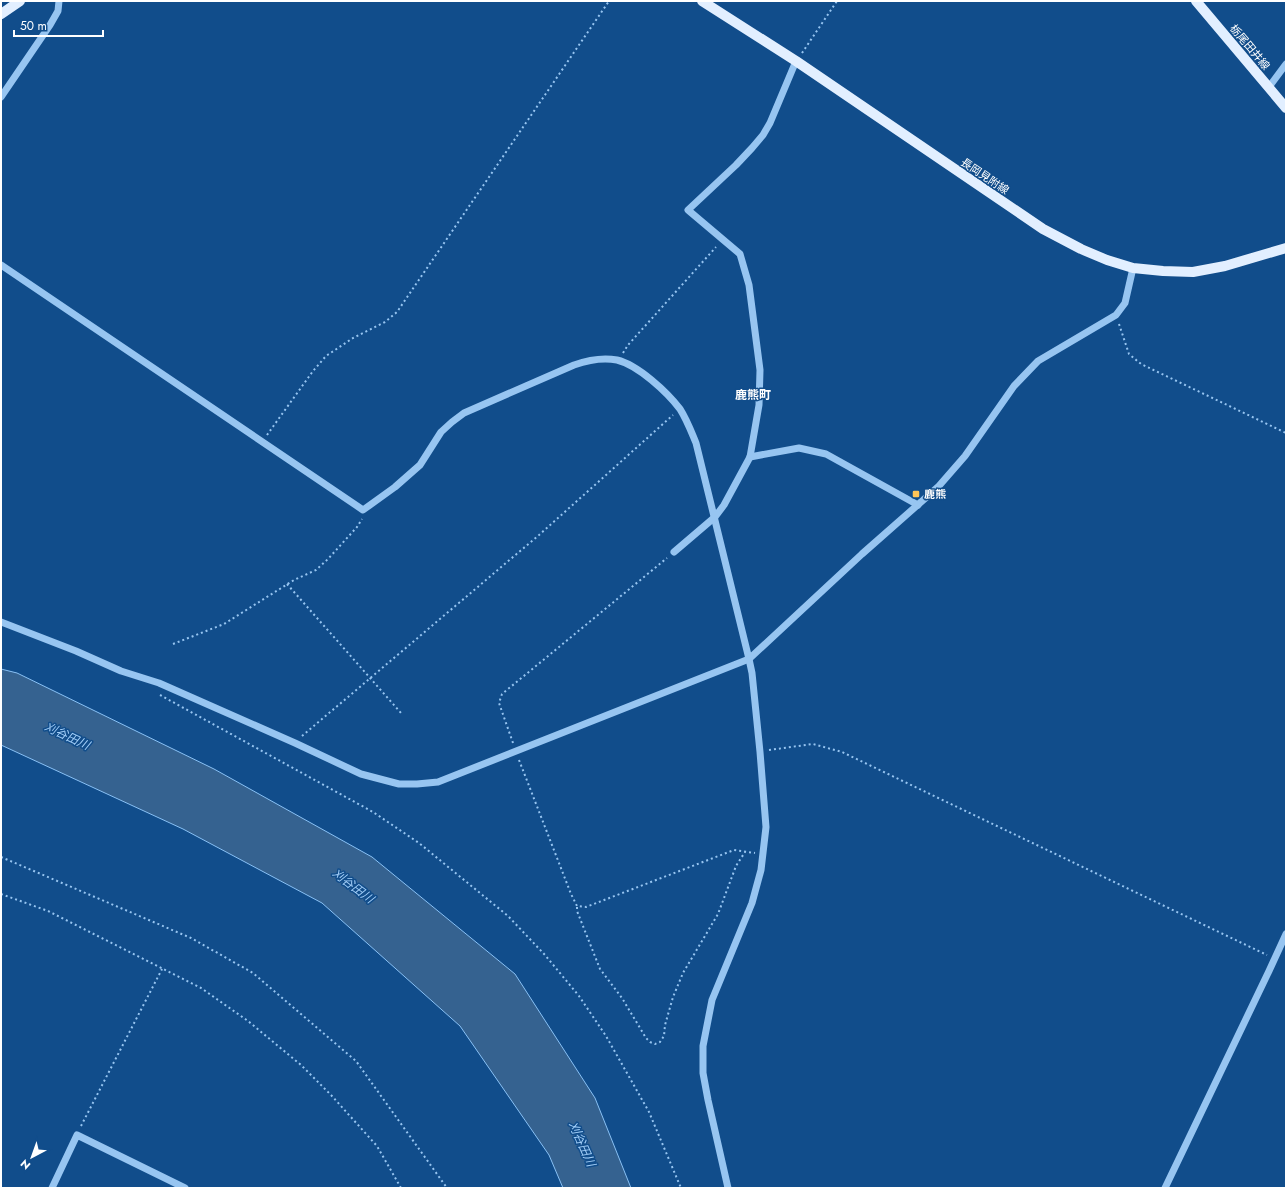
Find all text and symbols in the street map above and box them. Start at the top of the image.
scale bar [14,12,103,38]
text: 50 m [20,17,47,35]
street label: 栃尾田井線 [1226,21,1274,73]
street label: 長岡見附線 [958,154,1012,198]
district label: 鹿熊町 [735,386,771,404]
place label: 鹿熊 [924,486,946,502]
marker: 鹿熊 [911,489,921,499]
water label: 刈谷田川 [41,718,94,755]
water label: 刈谷田川 [328,864,379,909]
water label: 刈谷田川 [564,1118,601,1171]
north arrow [12,1137,52,1177]
text: N [17,1156,34,1173]

